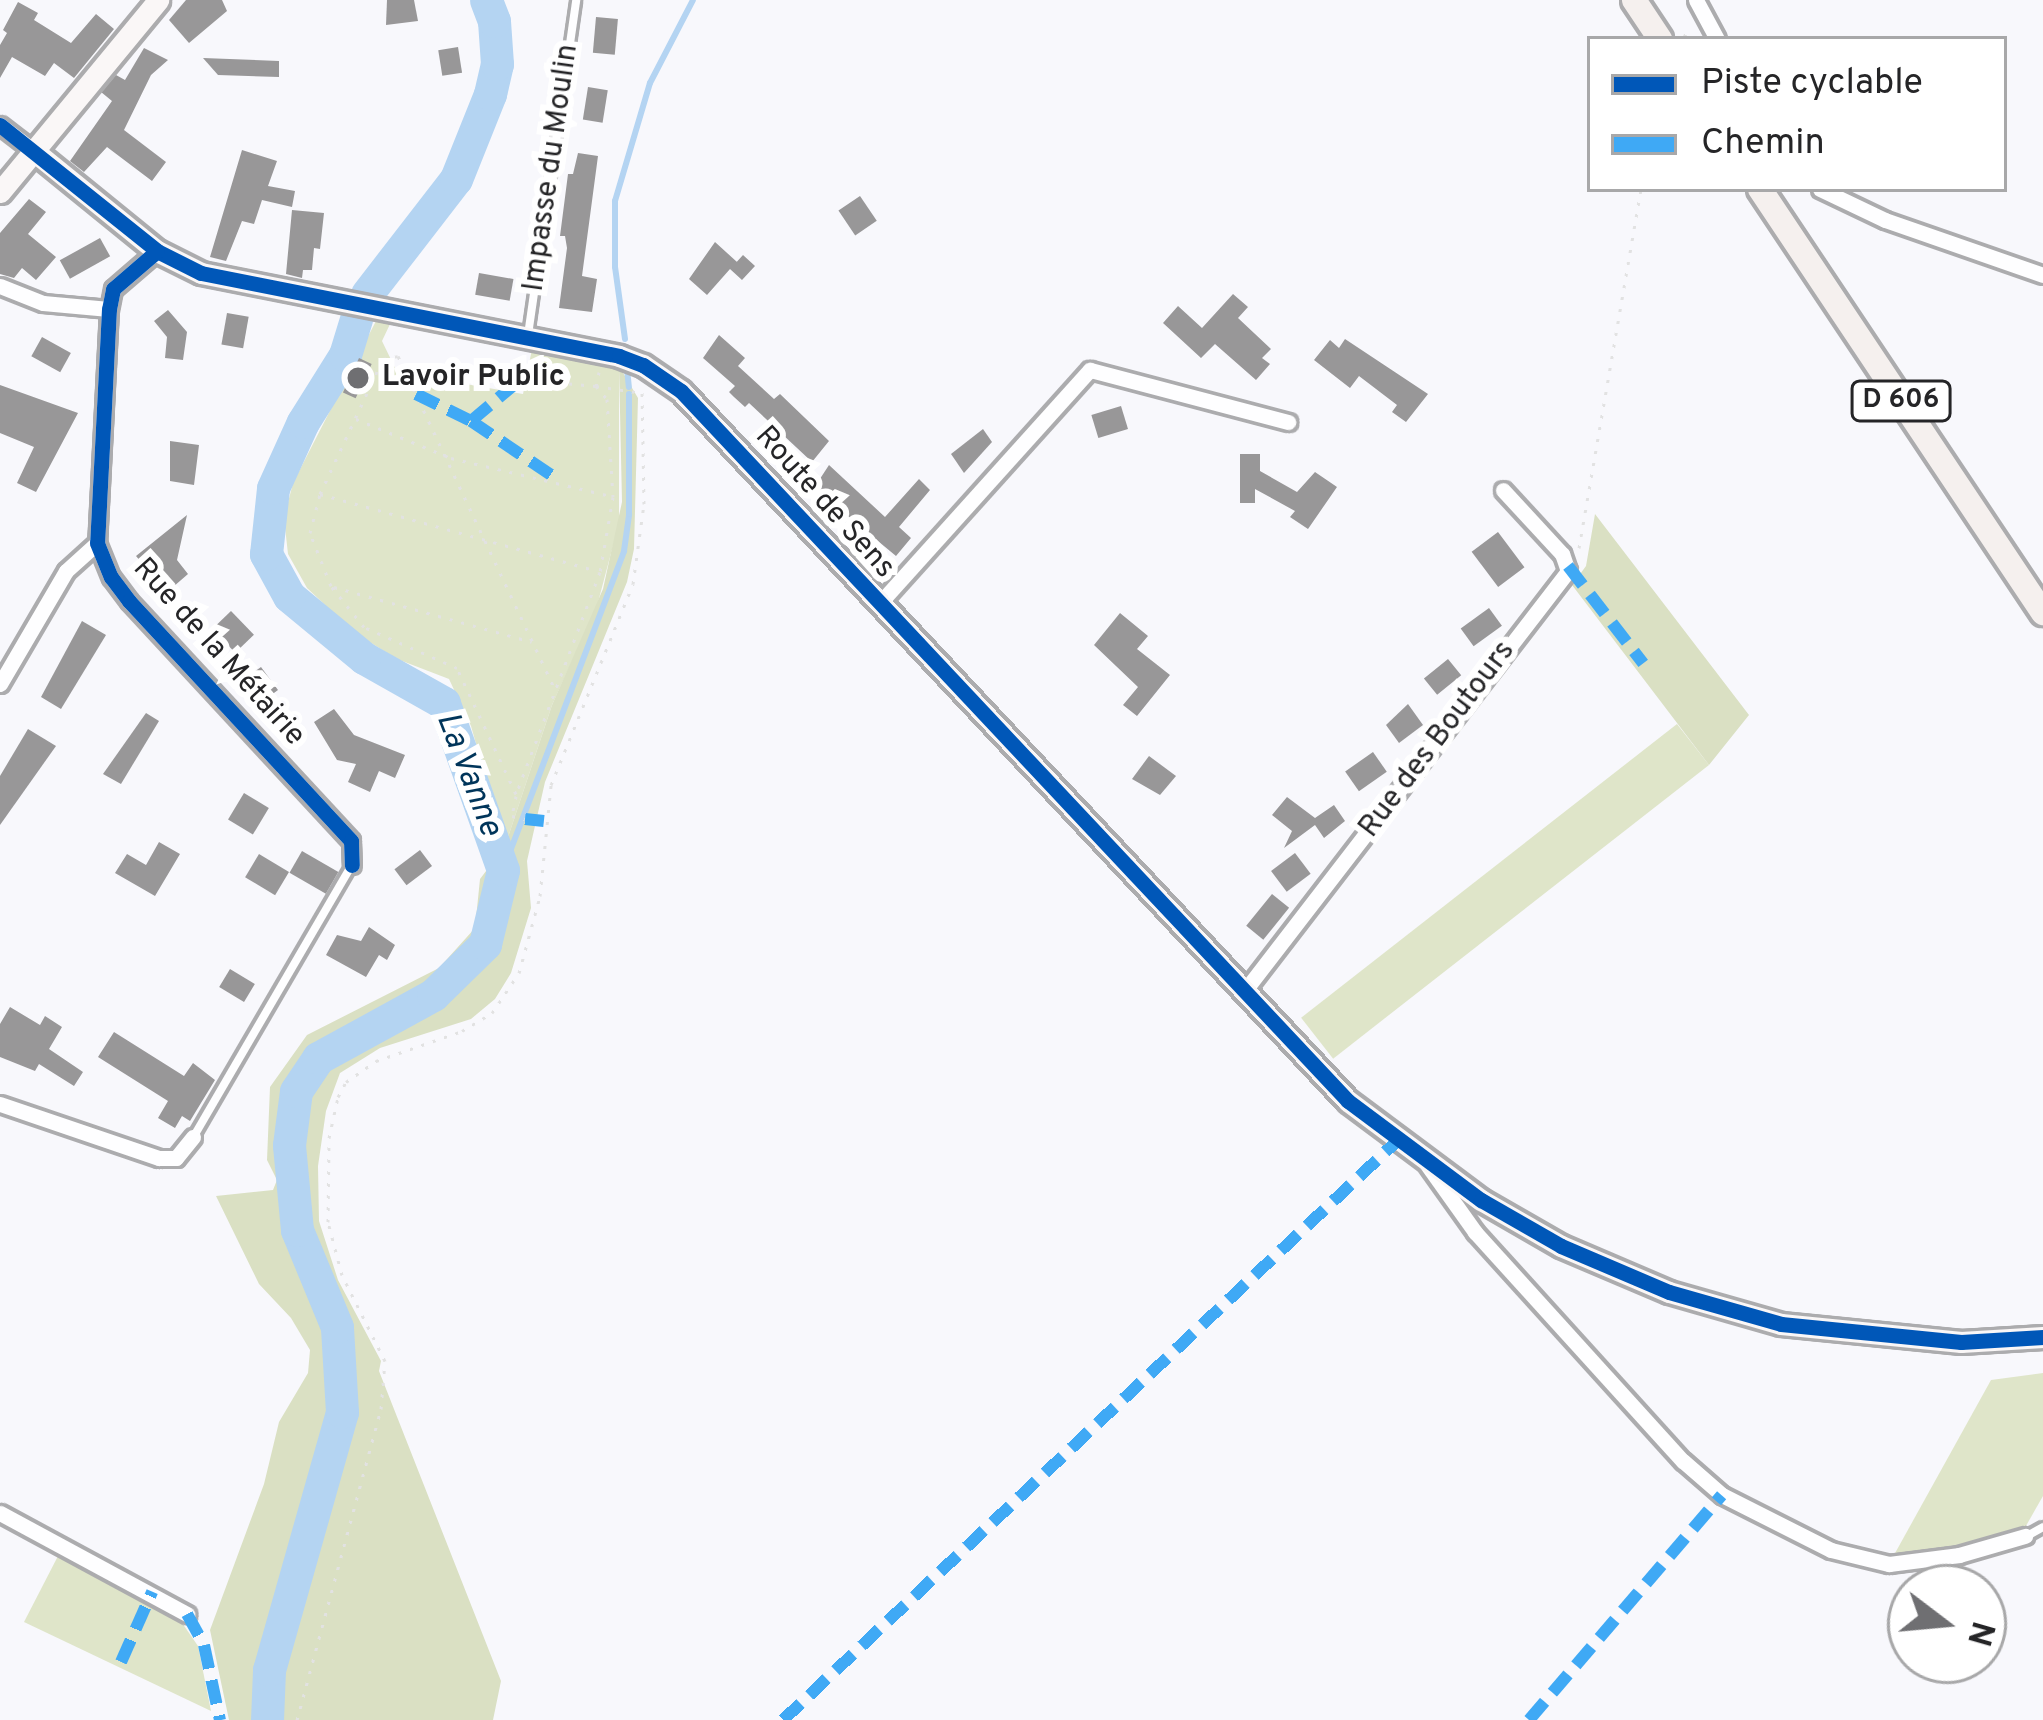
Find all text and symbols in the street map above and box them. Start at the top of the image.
legend [1587,36,2007,192]
street label: Impasse du Moulin [517,42,587,294]
text: Piste cyclable [1701,61,1923,107]
text: Chemin [1701,121,1825,167]
place label: Lavoir Public [382,360,565,396]
marker: Lavoir Public [345,365,371,391]
road number: D 606 [1850,380,1952,422]
street label: Route de Sens [746,420,902,586]
street label: Rue de la Métairie [124,552,312,754]
street label: Rue des Boutours [1352,634,1524,846]
water label: La Vanne [425,707,509,843]
north arrow [1887,1564,2007,1684]
text: N [1955,1616,2002,1650]

